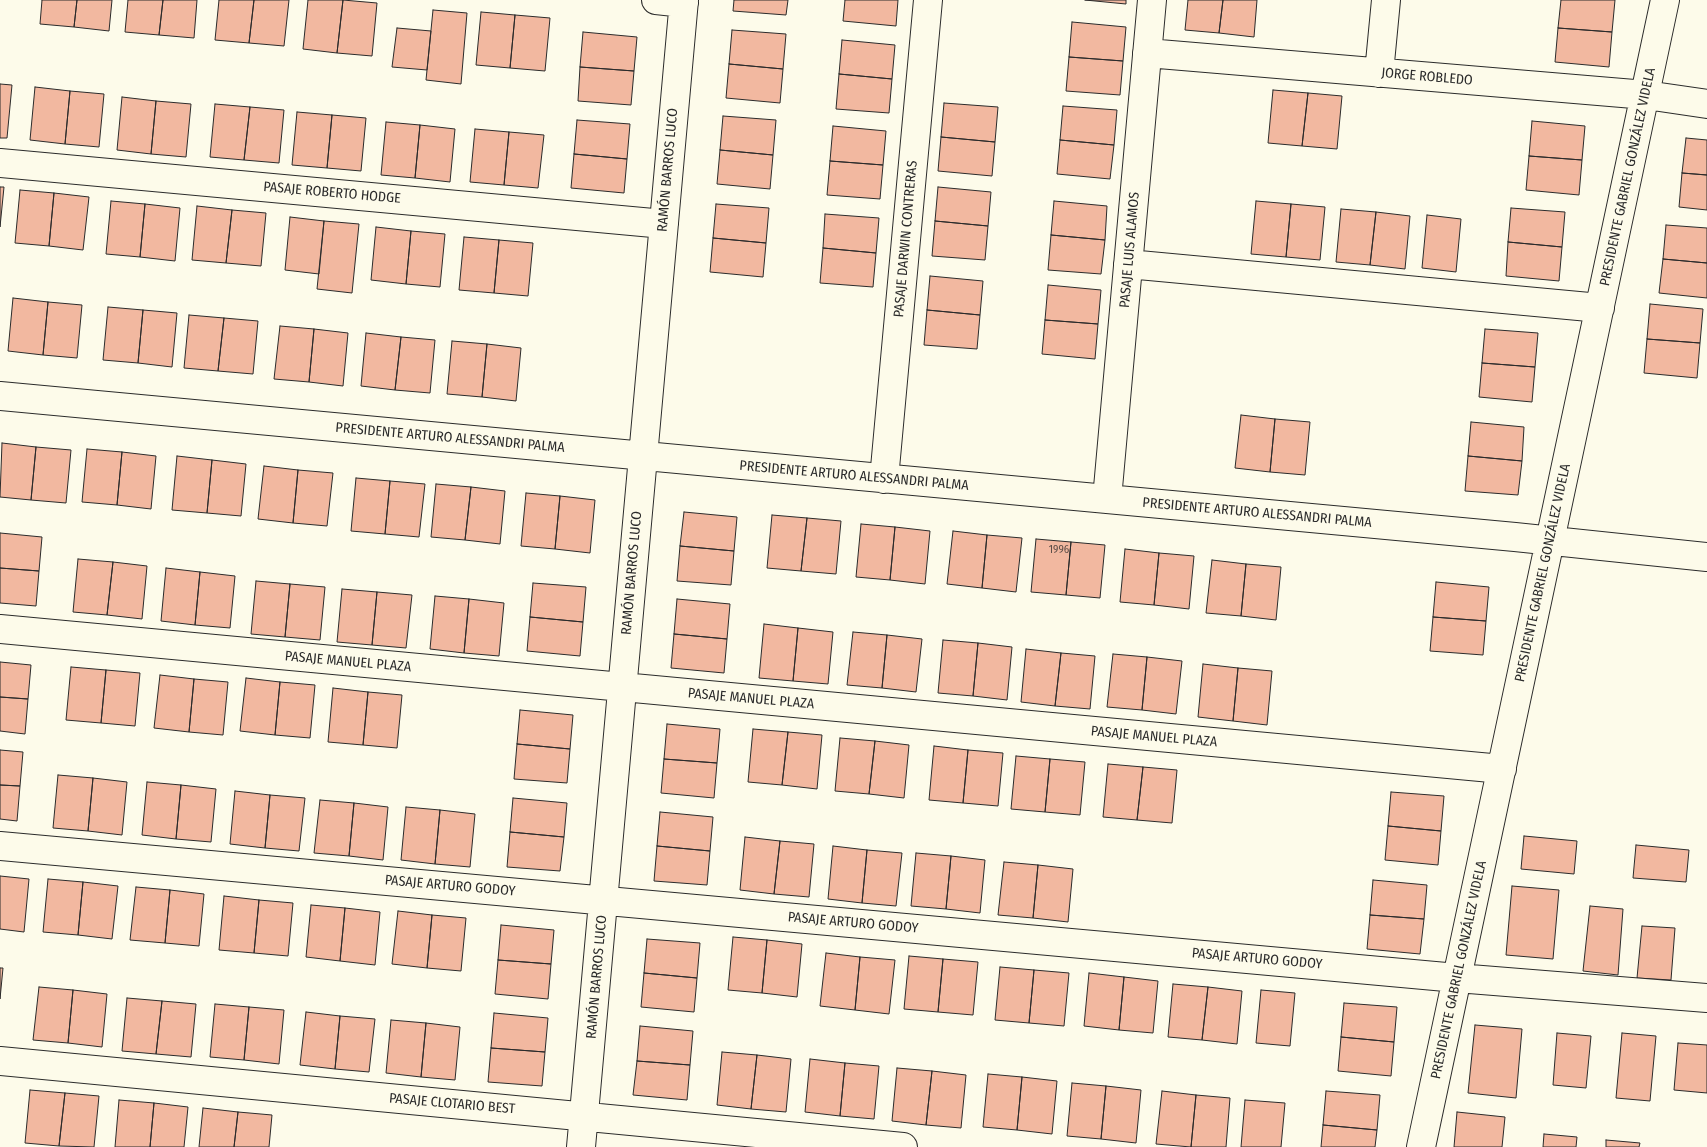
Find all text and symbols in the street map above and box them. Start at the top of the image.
street label: JORGE ROBLEDO [1381,65,1473,89]
street label: PRESIDENTE GABRIEL GONZÁLEZ VIDELA [1597,66,1659,288]
street label: RAMÓN BARROS LUCO [654,107,682,233]
street label: PASAJE DARWIN CONTRERAS [891,160,921,318]
street label: PASAJE ROBERTO HODGE [263,179,401,207]
street label: PASAJE LUIS ALAMOS [1117,191,1143,309]
street label: PRESIDENTE ARTURO ALESSANDRI PALMA [335,420,565,456]
street label: PRESIDENTE ARTURO ALESSANDRI PALMA [739,458,969,494]
street label: PRESIDENTE GABRIEL GONZÁLEZ VIDELA [1512,462,1574,684]
street label: PRESIDENTE ARTURO ALESSANDRI PALMA [1142,495,1372,531]
street label: RAMÓN BARROS LUCO [618,510,646,636]
house number: 1996 [1049,543,1069,557]
street label: PASAJE MANUEL PLAZA [284,648,412,676]
street label: PASAJE MANUEL PLAZA [687,685,815,713]
street label: PASAJE MANUEL PLAZA [1090,723,1218,751]
street label: PRESIDENTE GABRIEL GONZÁLEZ VIDELA [1428,859,1490,1081]
street label: PASAJE ARTURO GODOY [384,872,516,900]
street label: PASAJE ARTURO GODOY [787,909,919,937]
street label: RAMÓN BARROS LUCO [583,914,611,1040]
street label: PASAJE ARTURO GODOY [1191,945,1323,973]
street label: PASAJE CLOTARIO BEST [388,1090,516,1118]

